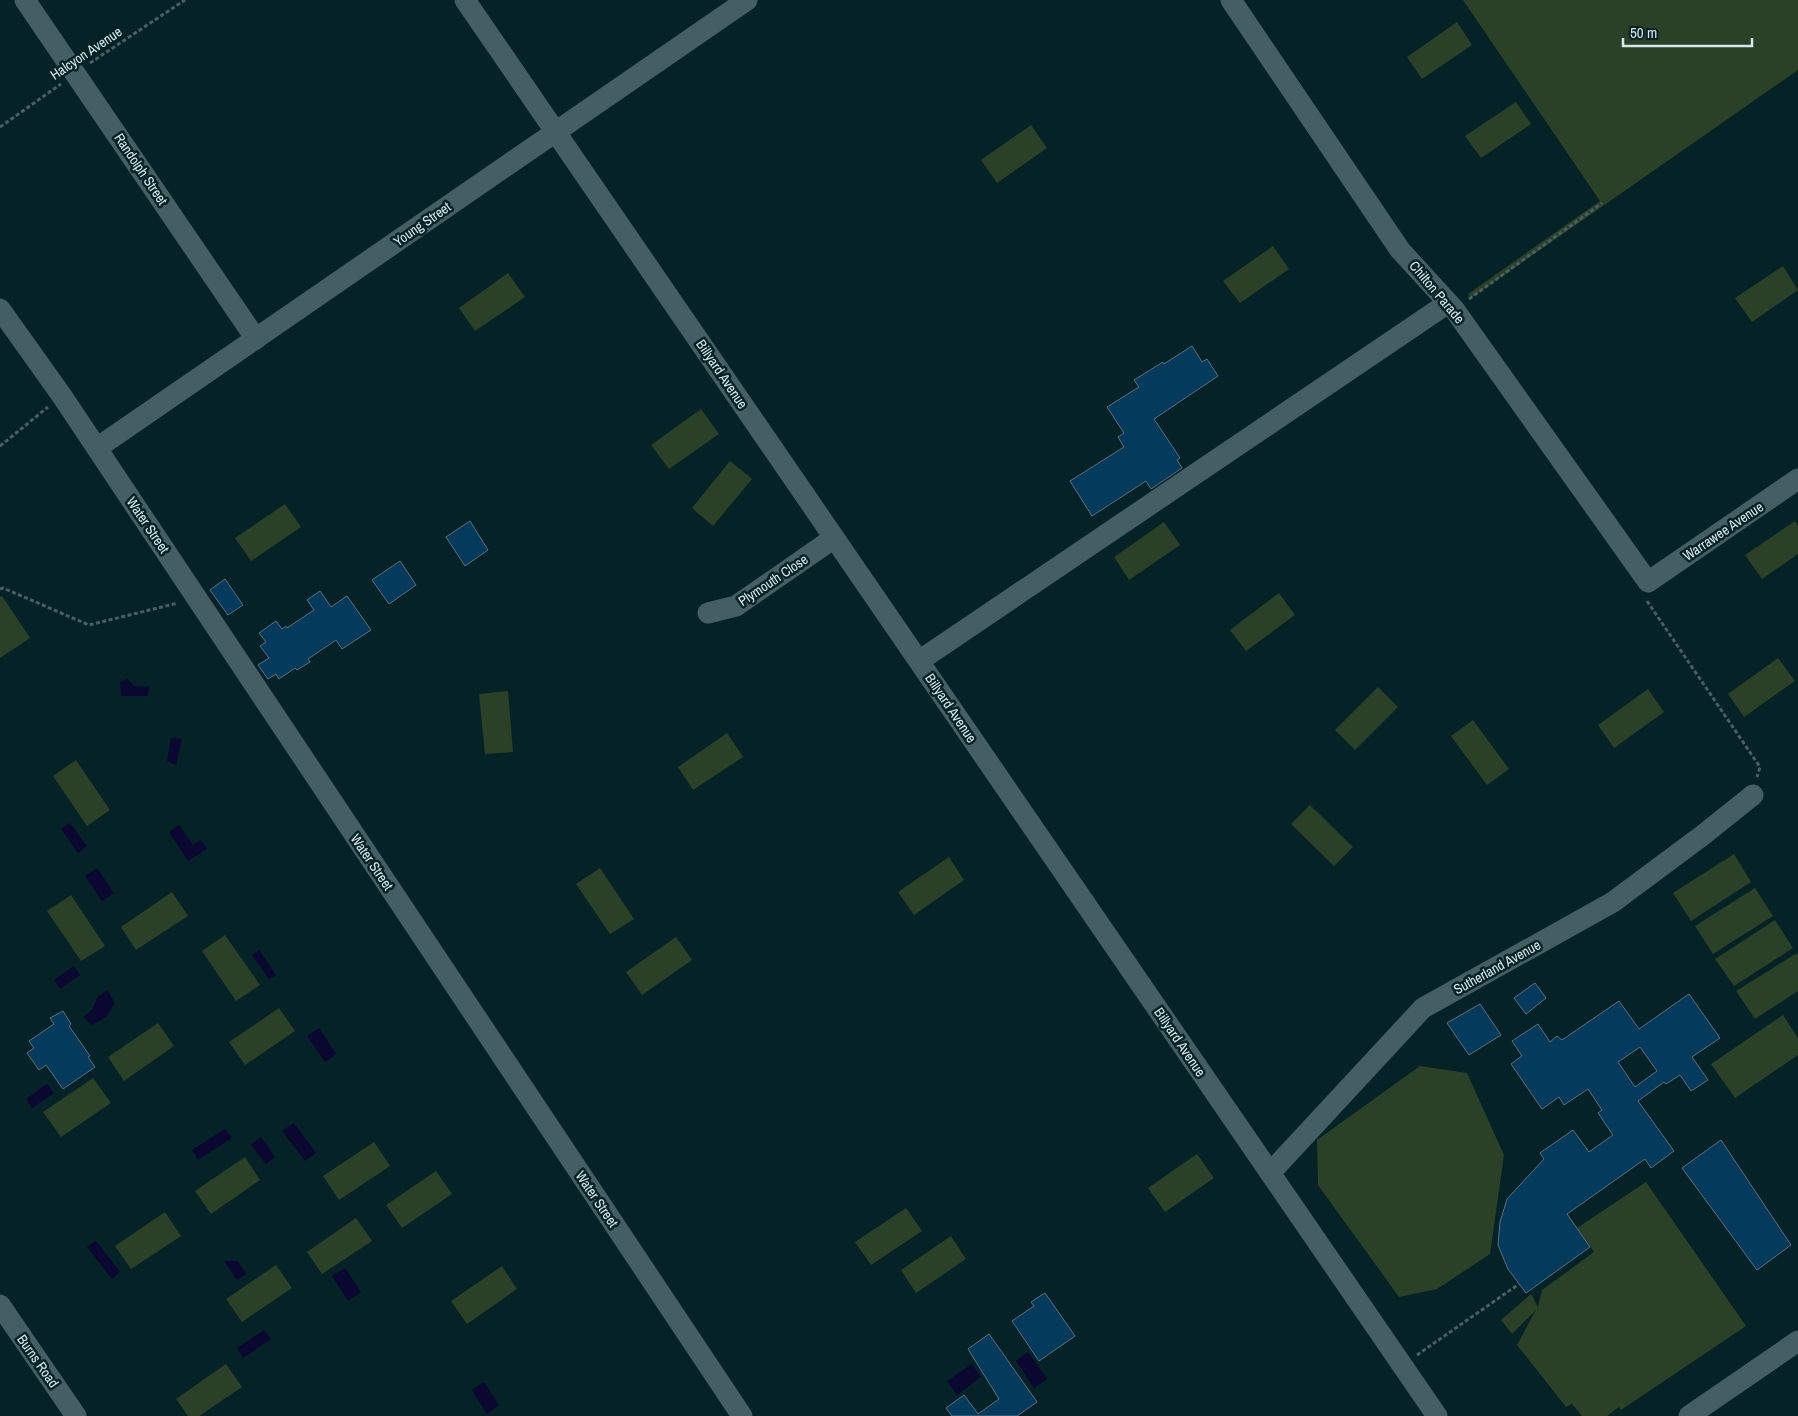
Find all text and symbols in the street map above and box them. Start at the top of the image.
scale bar [1623,15,1752,47]
street label: Halcyon Avenue [47,22,125,84]
text: 50 m [1630,22,1657,43]
street label: Randolph Street [110,130,172,208]
street label: Young Street [390,198,454,250]
street label: Chilton Parade [1405,257,1469,327]
street label: Billyard Avenue [692,336,752,412]
street label: Water Street [123,493,173,557]
street label: Warrawee Avenue [1679,497,1767,565]
street label: Plymouth Close [735,550,811,610]
street label: Billyard Avenue [921,670,981,746]
street label: Water Street [347,830,397,894]
street label: Sutherland Avenue [1450,936,1544,998]
street label: Billyard Avenue [1150,1004,1210,1080]
street label: Water Street [572,1167,622,1231]
street label: Burns Road [13,1331,63,1391]

